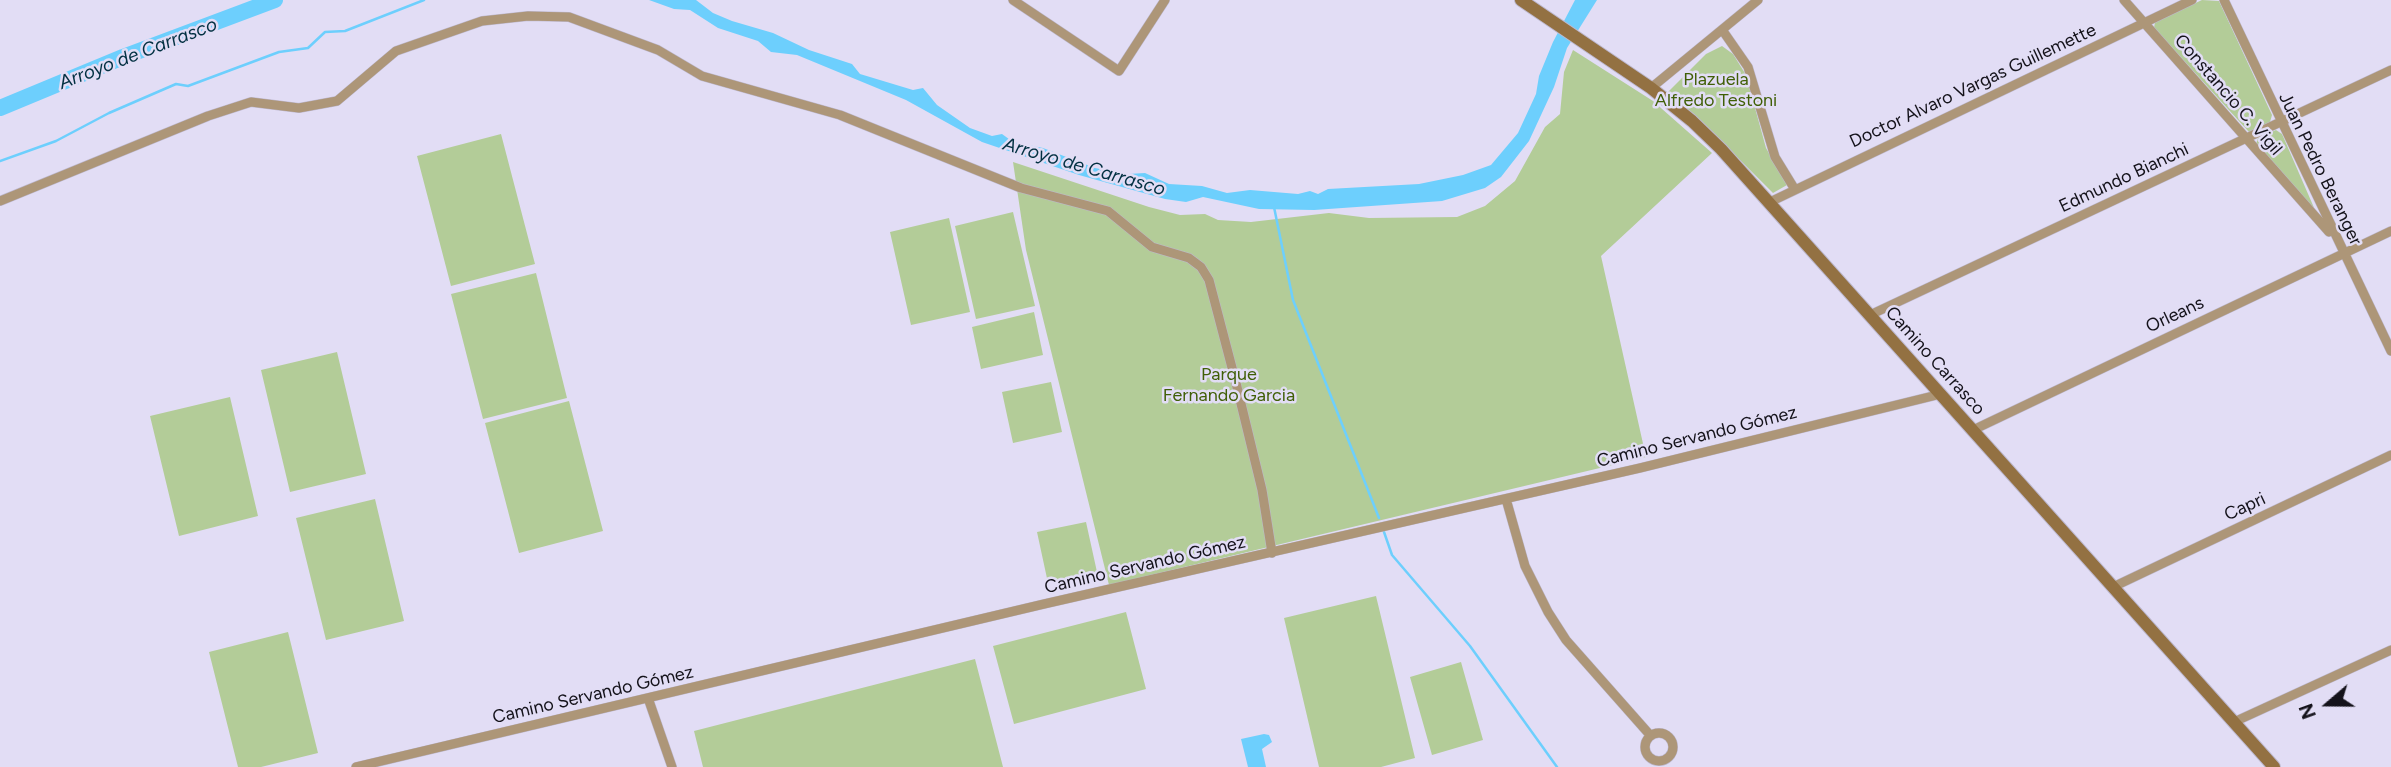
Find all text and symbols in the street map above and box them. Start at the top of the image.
water label: Arroyo de Carrasco [56,13,220,95]
street label: Doctor Alvaro Vargas Guillemette [1846,19,2100,153]
street label: Constancio C. Vigil [2170,30,2286,160]
park label: Plazuela Alfredo Testoni [1655,69,1777,112]
street label: Juan Pedro Beranger [2274,89,2366,249]
water label: Arroyo de Carrasco [1000,133,1168,201]
street label: Edmundo Bianchi [2056,139,2192,217]
street label: Orleans [2143,292,2207,338]
street label: Camino Carrasco [1881,302,1989,420]
park label: Parque Fernando Garcia [1163,364,1295,406]
street label: Camino Servando Gómez [1595,402,1799,472]
street label: Capri [2221,488,2269,526]
street label: Camino Servando Gómez [1042,531,1248,599]
street label: Camino Servando Gómez [490,661,696,729]
north arrow [2293,669,2363,739]
text: N [2294,701,2321,722]

